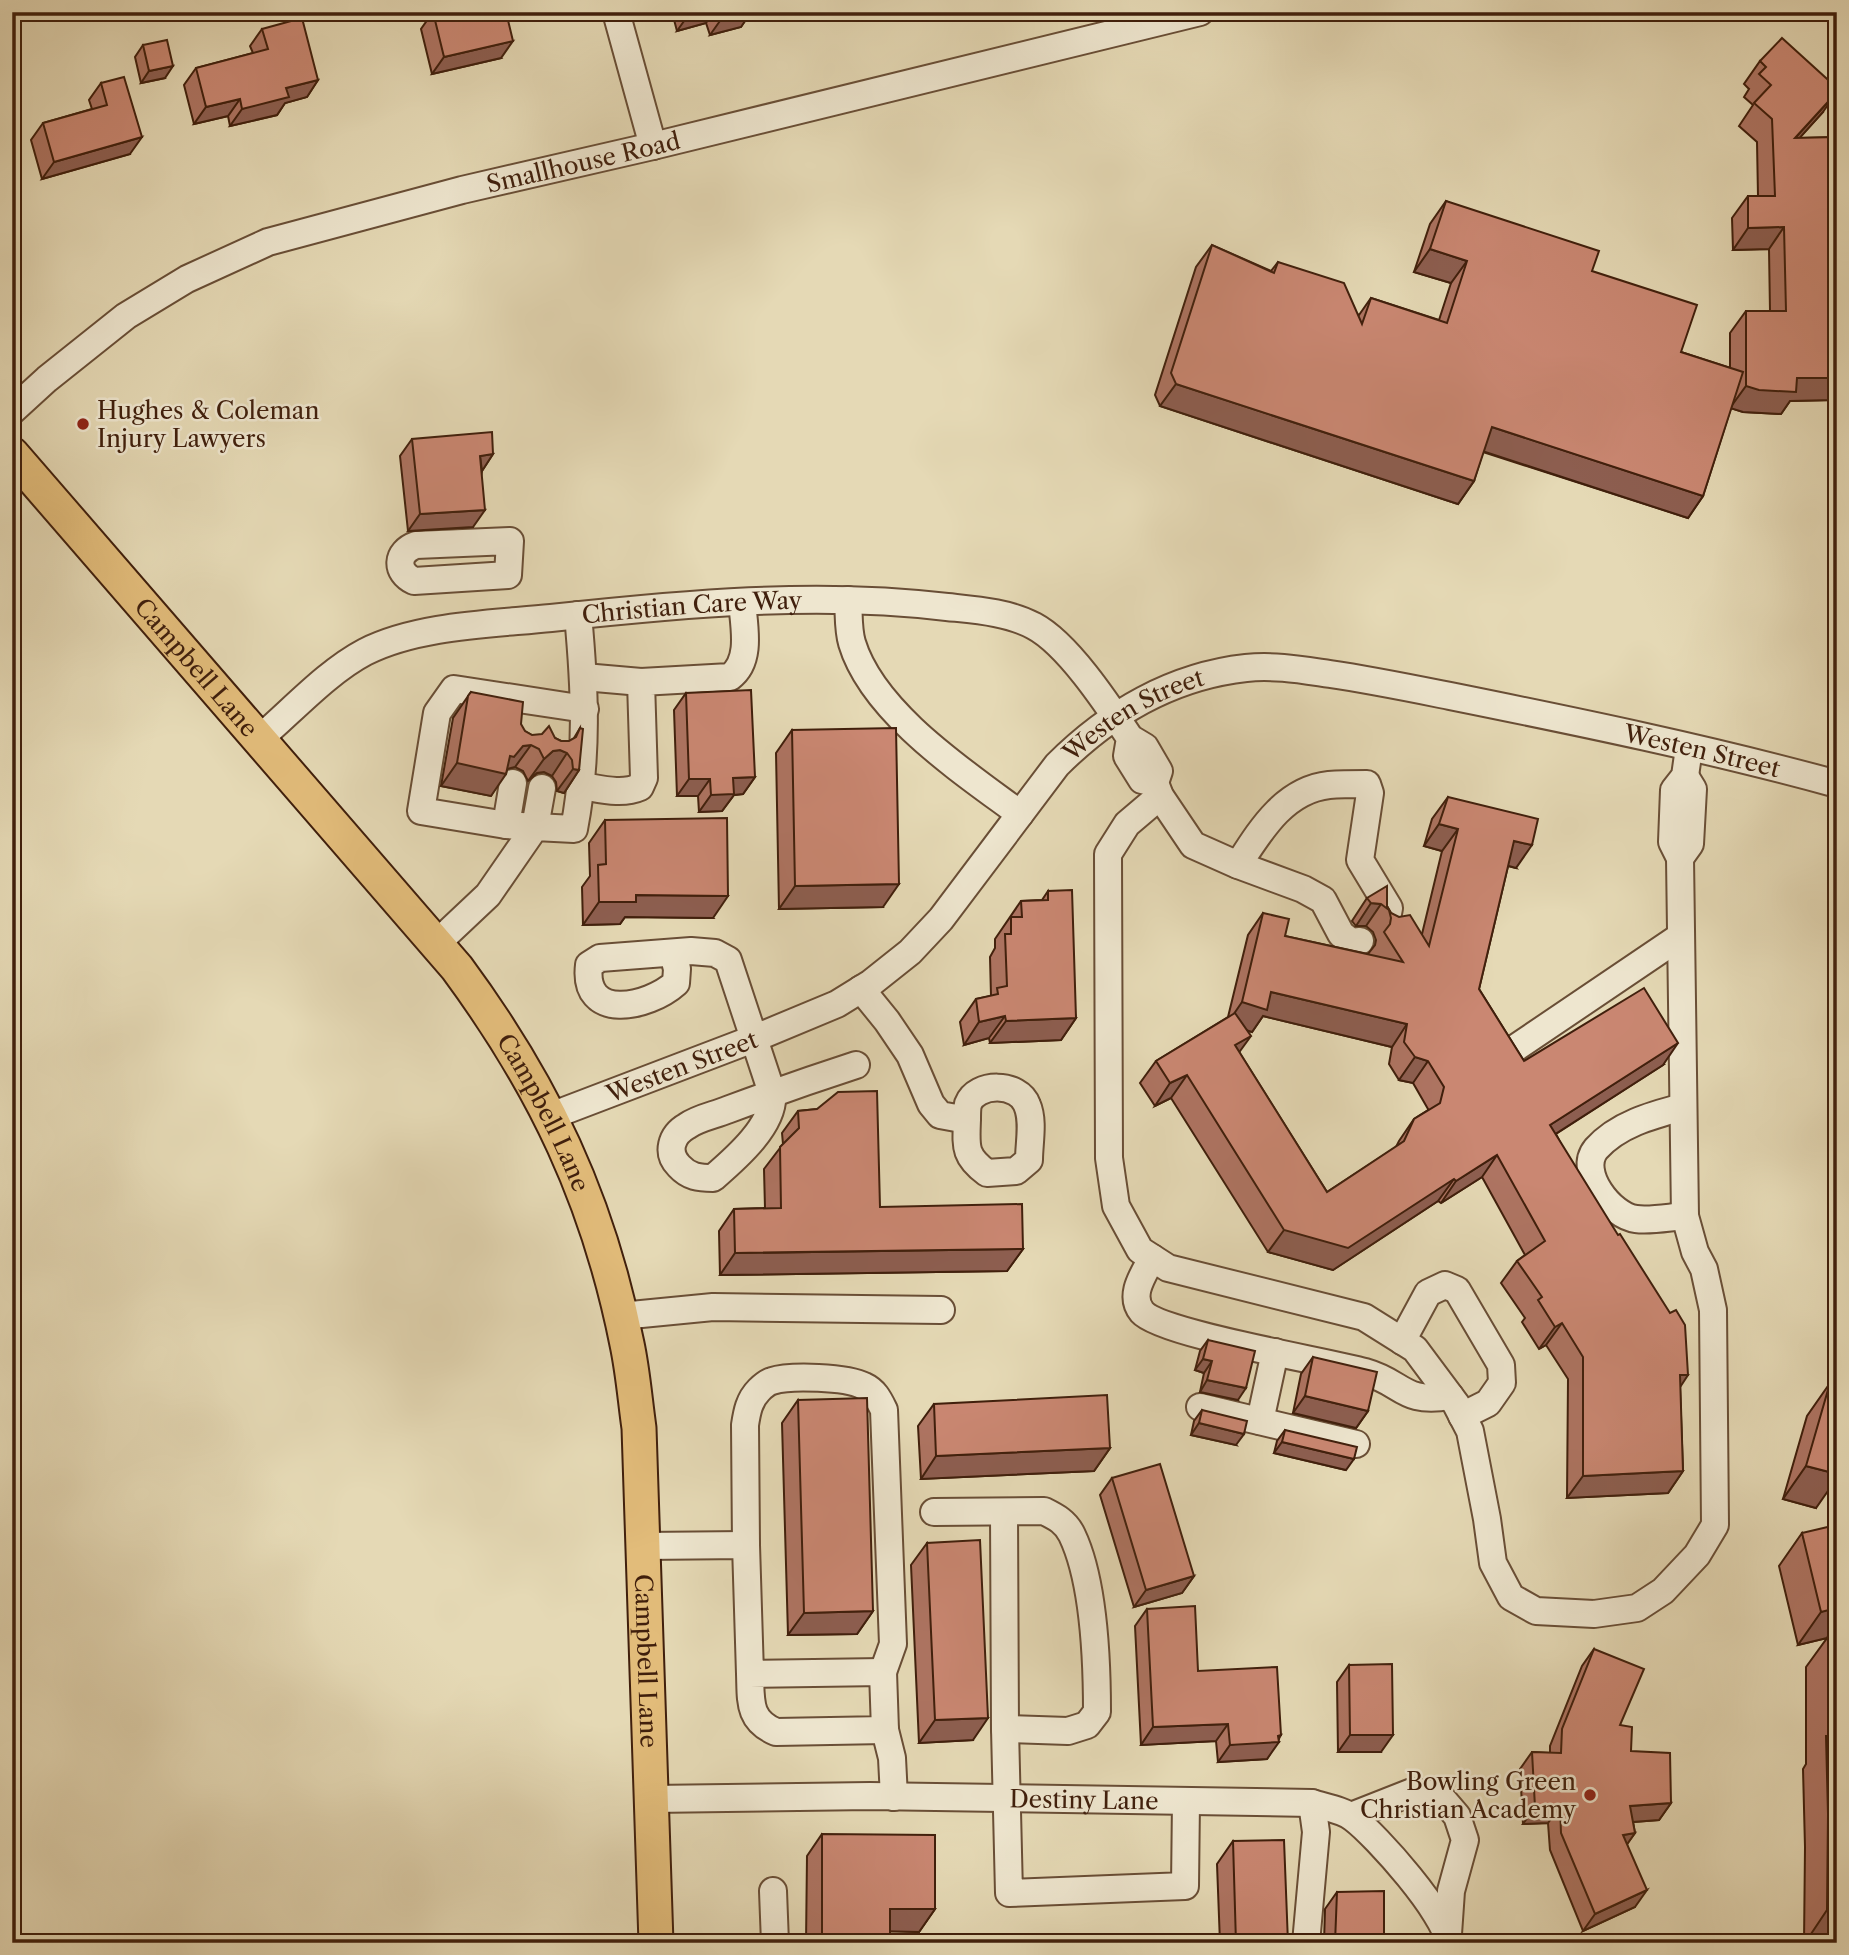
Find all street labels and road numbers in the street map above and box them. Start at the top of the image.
street label: Smallhouse Road [483,125,683,198]
street label: Christian Care Way [580,585,803,629]
street label: Campbell Lane [129,592,264,742]
street label: Westen Street [1056,662,1207,767]
street label: Westen Street [1620,718,1784,783]
street label: Westen Street [601,1024,762,1108]
street label: Campbell Lane [491,1028,596,1196]
street label: Campbell Lane [629,1574,664,1748]
street label: Destiny Lane [1009,1784,1159,1815]

